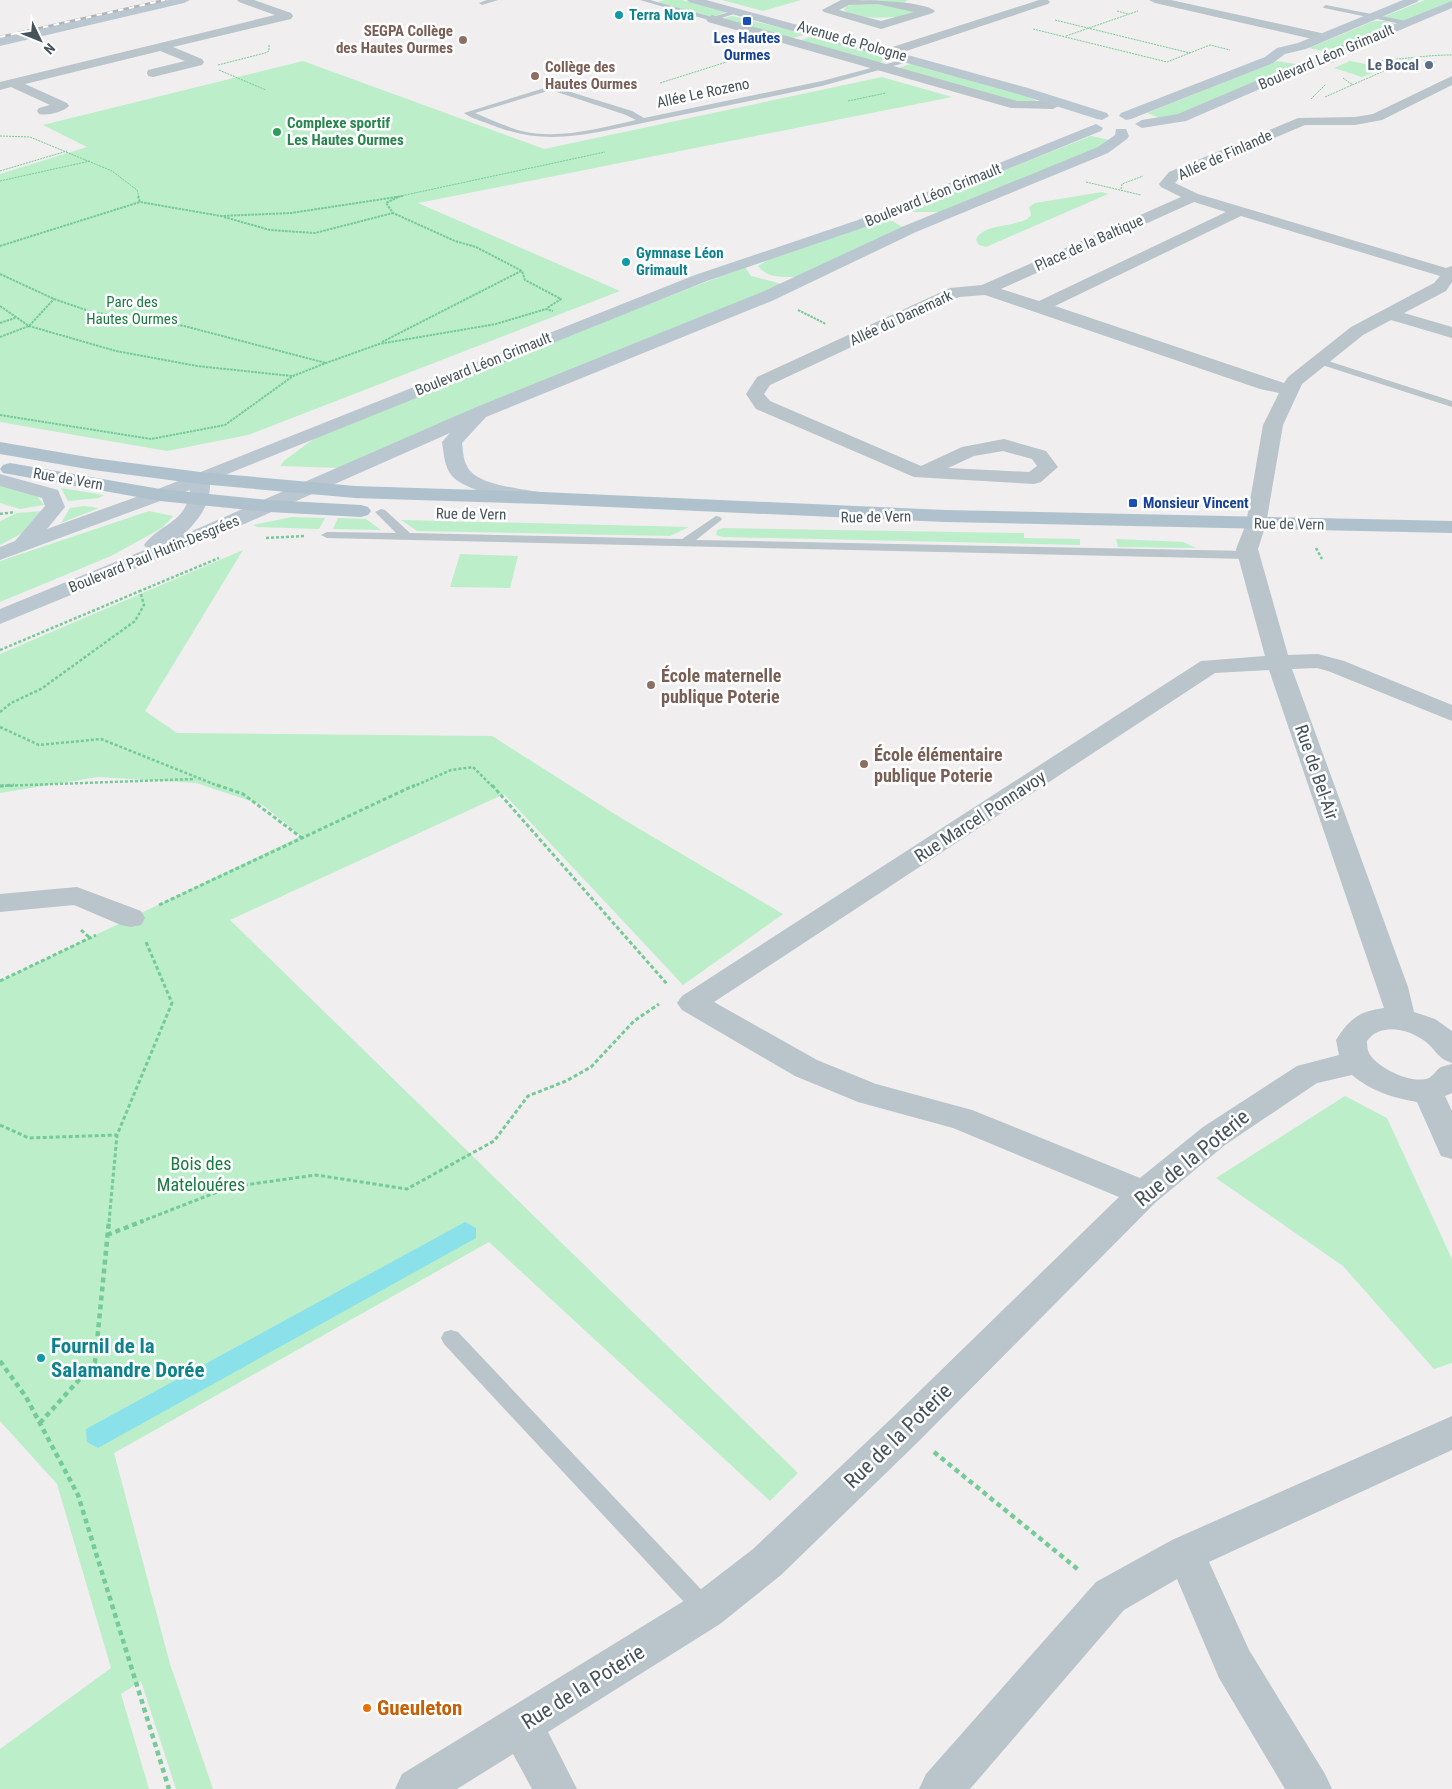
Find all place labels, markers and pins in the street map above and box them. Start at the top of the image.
place label: Terra Nova [629,6,694,24]
marker: Terra Nova [613,9,625,21]
marker: Les Hautes Ourmes [741,15,753,27]
place label: SEGPA Collège des Hautes Ourmes [336,22,453,57]
place label: Les Hautes Ourmes [714,29,781,64]
marker: SEGPA Collège des Hautes Ourmes [457,34,469,46]
place label: Le Bocal [1368,56,1419,74]
place label: Collège des Hautes Ourmes [545,58,637,93]
marker: Le Bocal [1423,59,1435,71]
marker: Collège des Hautes Ourmes [529,70,541,82]
place label: Complexe sportif Les Hautes Ourmes [287,114,404,149]
marker: Complexe sportif Les Hautes Ourmes [271,126,283,138]
place label: Gymnase Léon Grimault [636,244,724,279]
marker: Gymnase Léon Grimault [620,256,632,268]
place label: Monsieur Vincent [1143,494,1249,512]
marker: Monsieur Vincent [1127,497,1139,509]
place label: École maternelle publique Poterie [661,665,782,707]
marker: École maternelle publique Poterie [645,679,657,691]
place label: École élémentaire publique Poterie [874,744,1003,786]
marker: École élémentaire publique Poterie [858,758,870,770]
place label: Fournil de la Salamandre Dorée [51,1334,204,1382]
marker: Fournil de la Salamandre Dorée [35,1352,47,1364]
place label: Gueuleton [377,1696,462,1720]
marker: Gueuleton [361,1702,373,1714]

